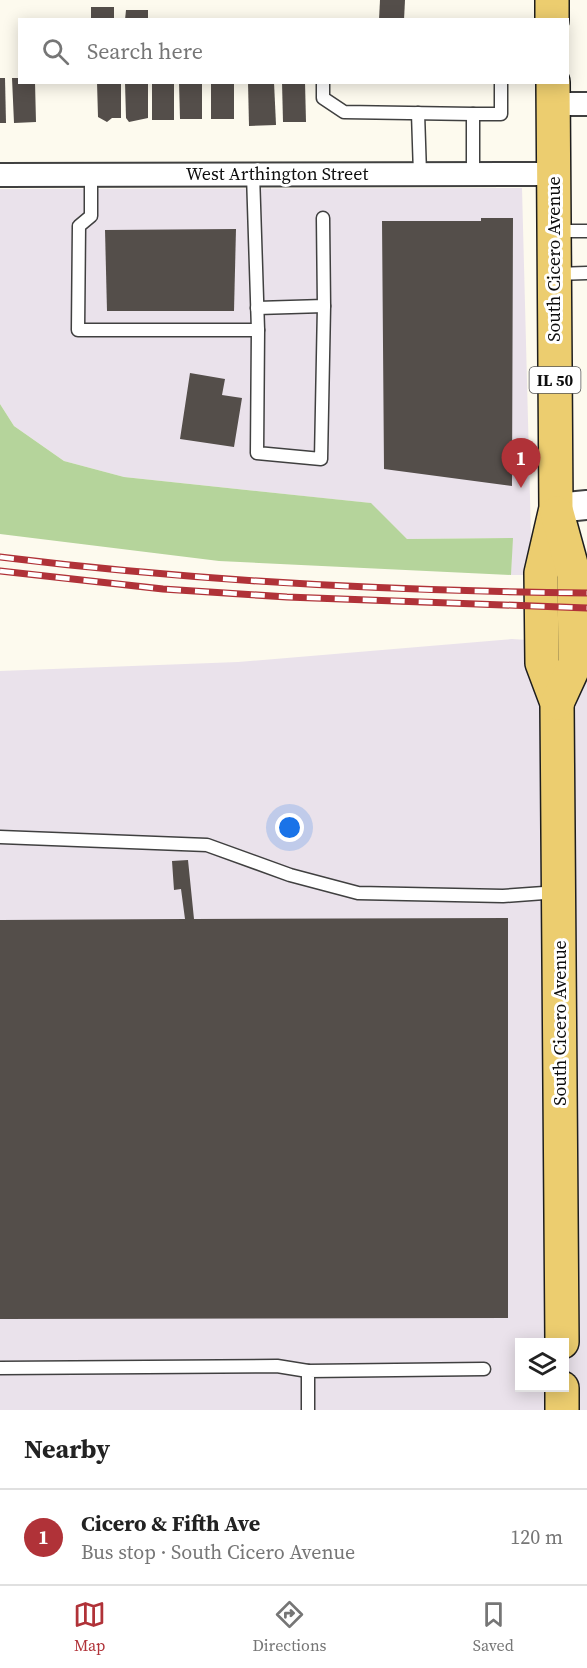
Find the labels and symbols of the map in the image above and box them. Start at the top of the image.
street label: West Arthington Street [186,161,368,186]
street label: South Cicero Avenue [541,176,566,342]
road number: IL 50 [530,367,580,393]
pin: 1 [502,438,540,488]
your location [275,813,304,842]
street label: South Cicero Avenue [547,940,572,1106]

